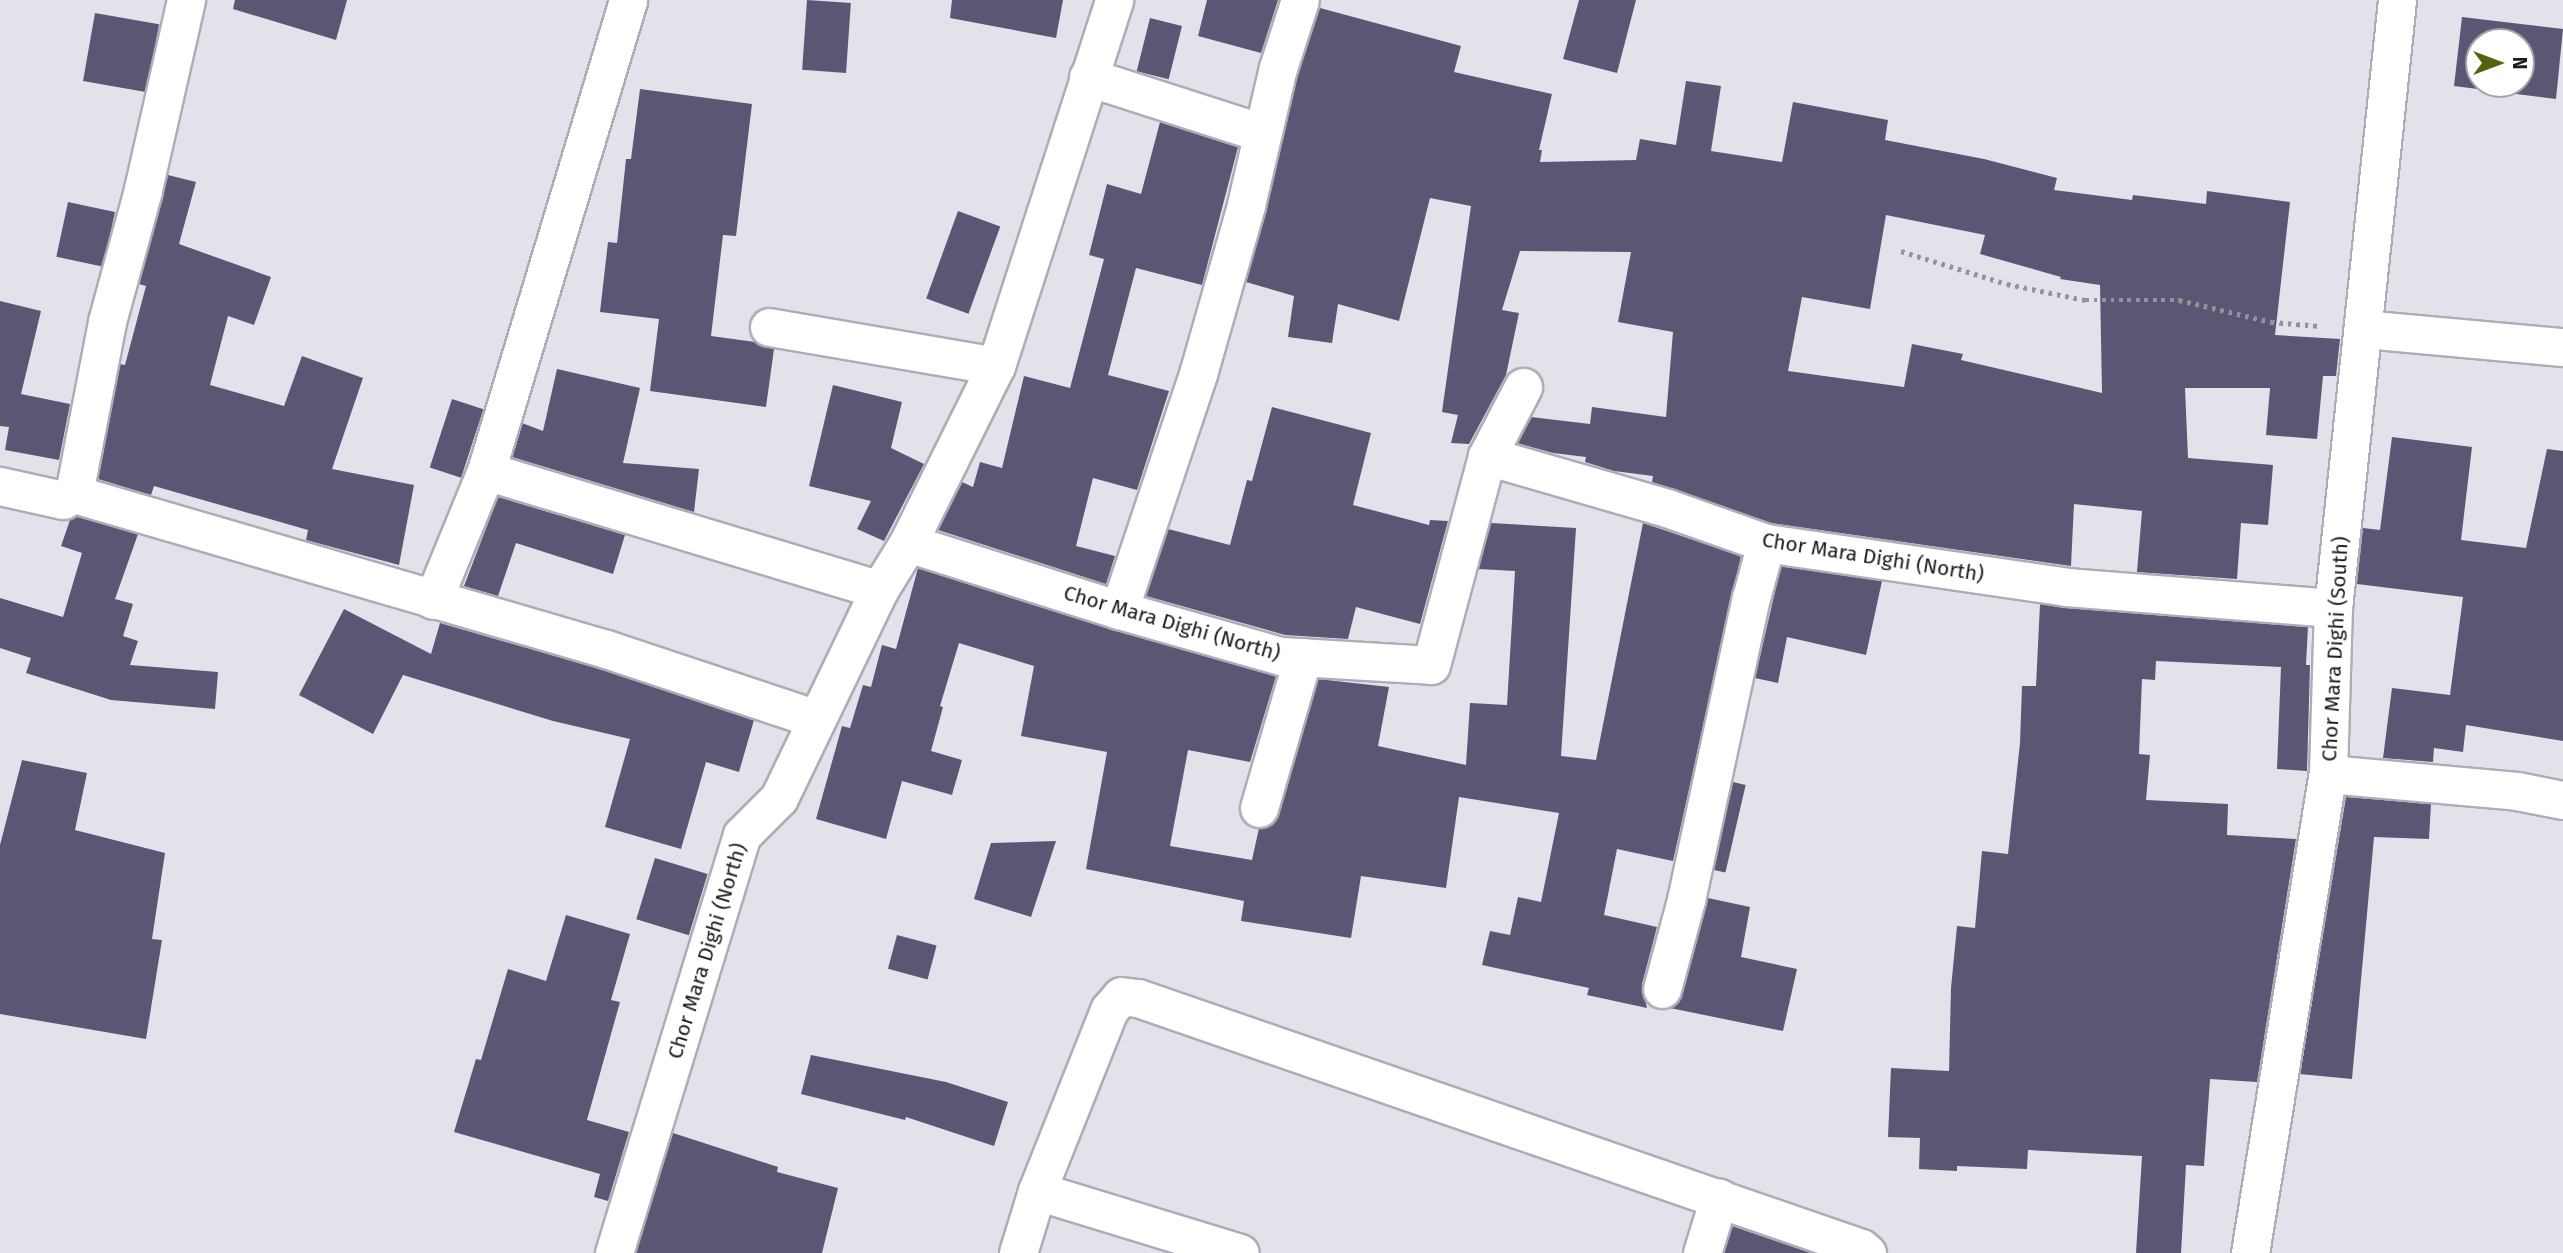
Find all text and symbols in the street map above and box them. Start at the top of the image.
north arrow [2465,28,2535,98]
text: N [2508,57,2531,69]
street label: Chor Mara Dighi (North) [1760,527,1986,587]
street label: Chor Mara Dighi (South) [2317,536,2353,762]
street label: Chor Mara Dighi (North) [1061,580,1283,666]
street label: Chor Mara Dighi (North) [662,840,752,1062]

